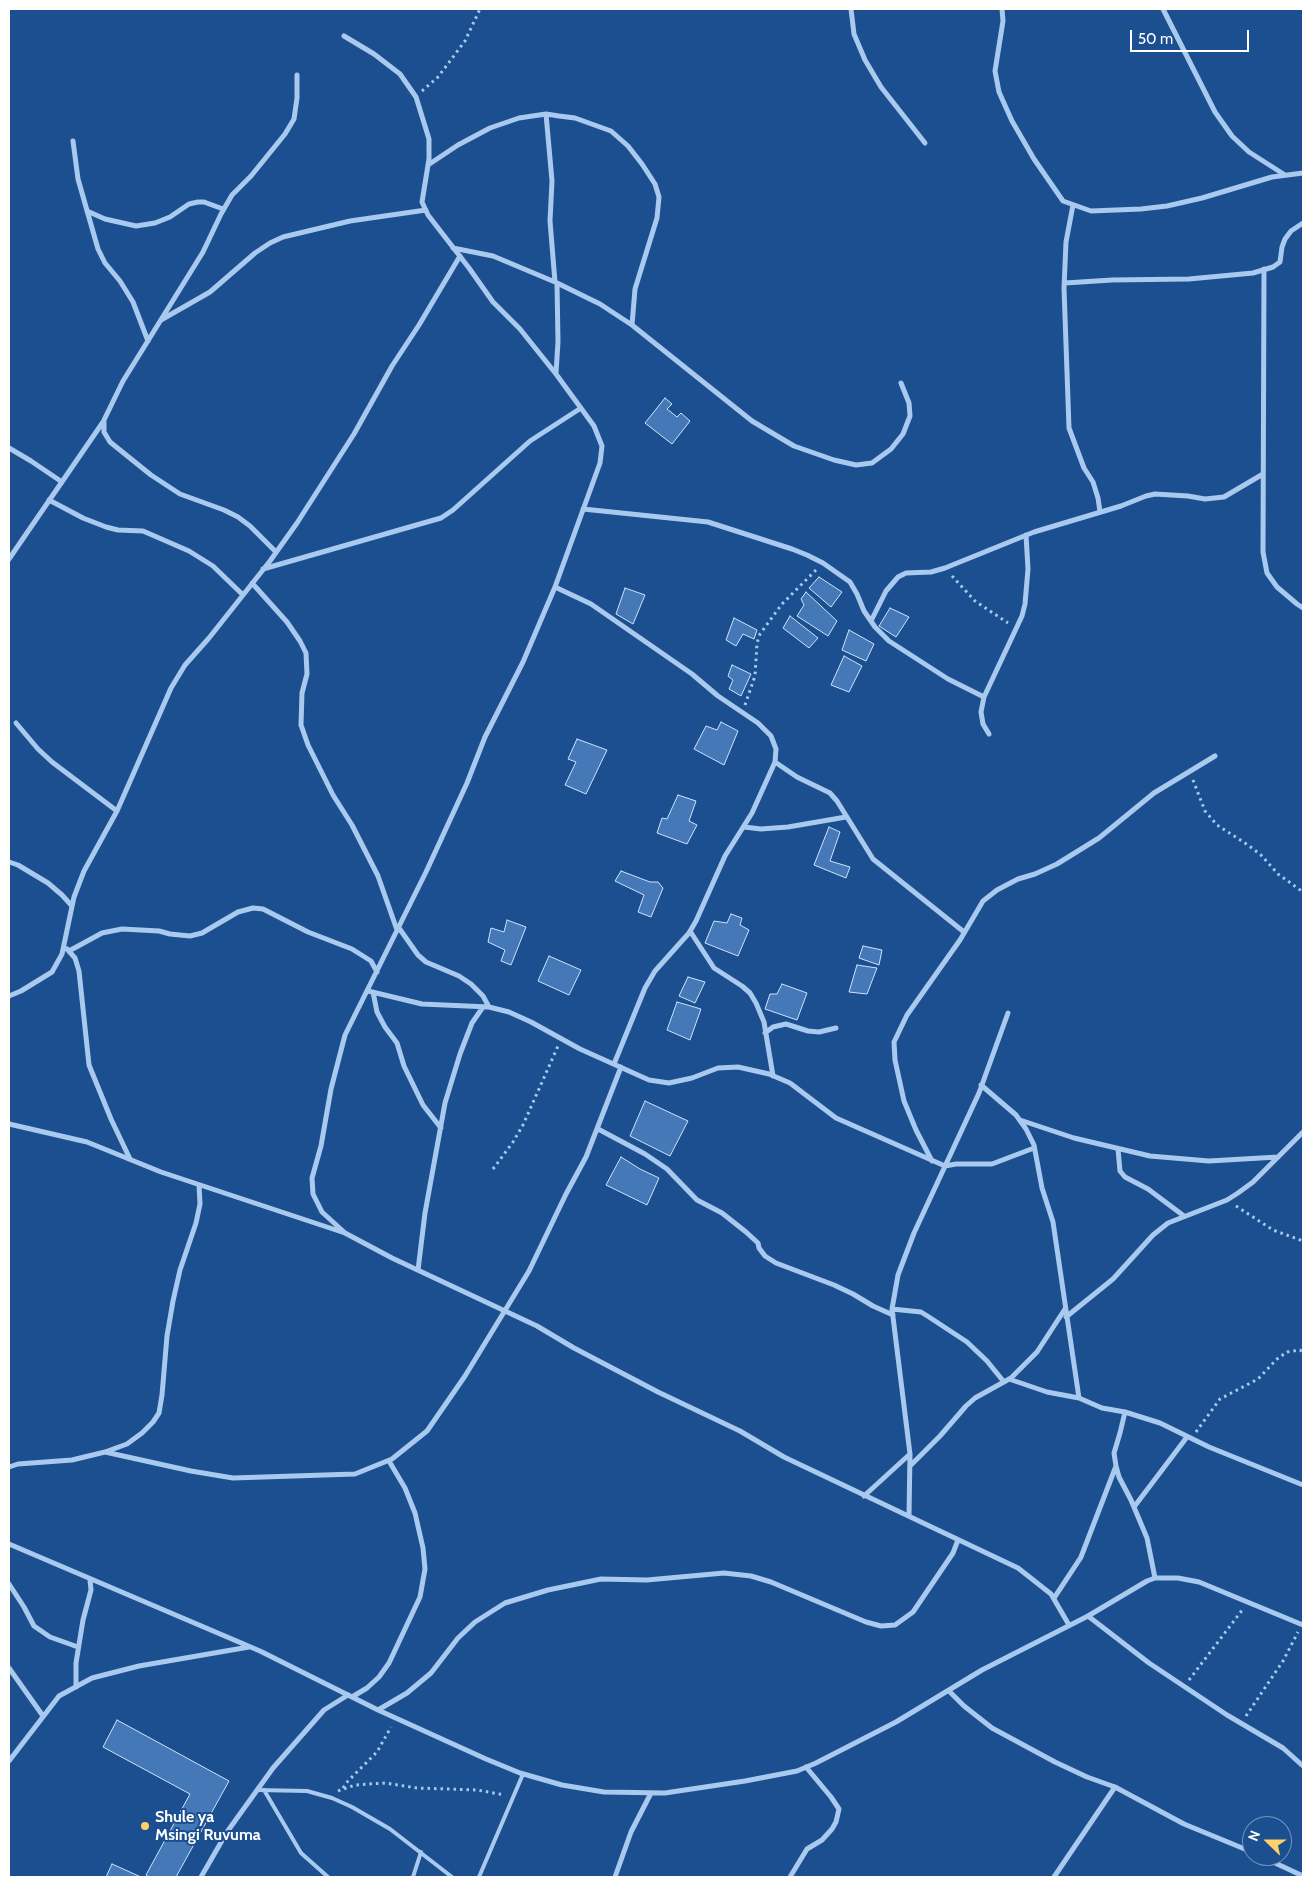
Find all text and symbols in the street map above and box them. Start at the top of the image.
scale bar [1132,20,1251,52]
text: 50 m [1138,30,1173,48]
place label: Shule ya Msingi Ruvuma [155,1807,261,1845]
north arrow [1242,1816,1292,1866]
marker: Shule ya Msingi Ruvuma [139,1820,151,1832]
text: N [1244,1828,1264,1844]

